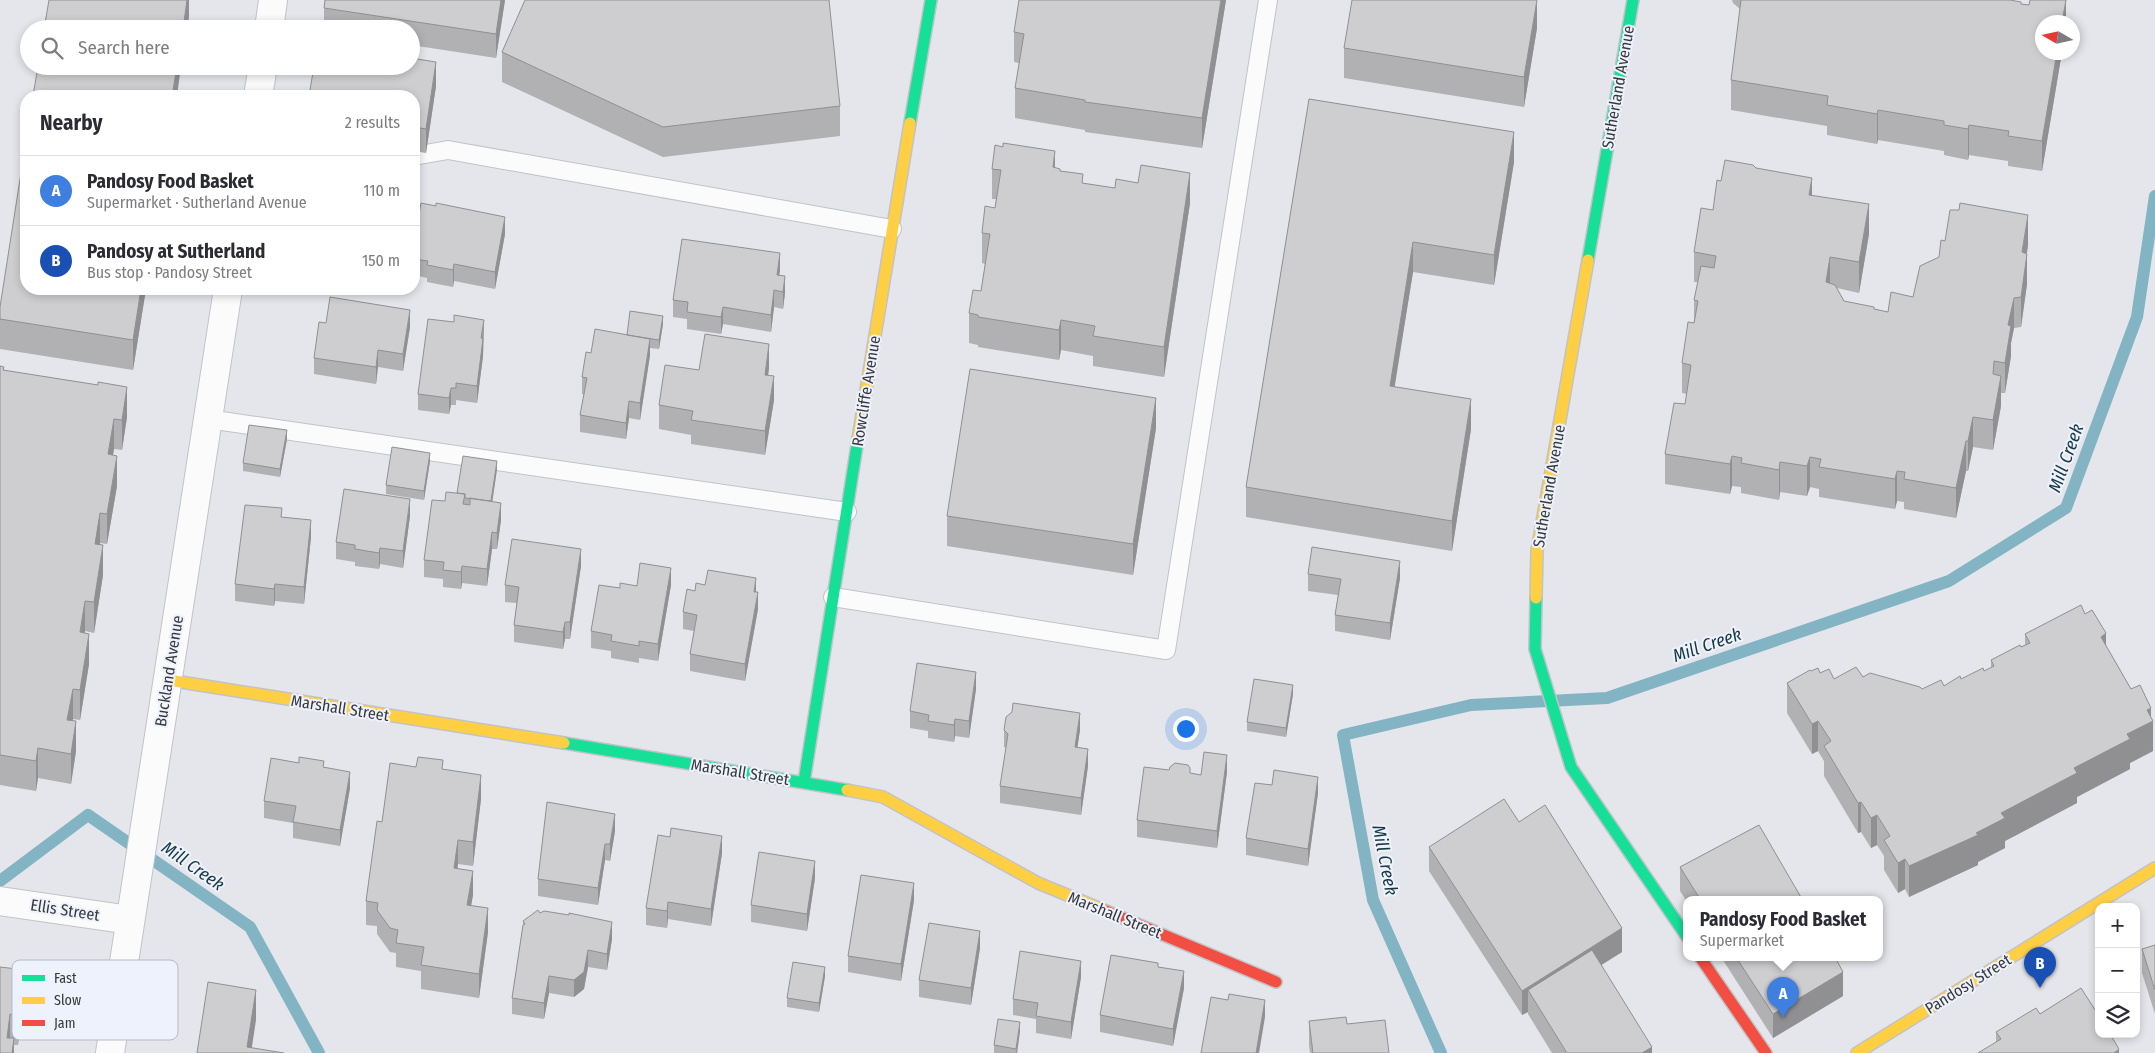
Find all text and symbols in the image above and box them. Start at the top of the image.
north arrow [2035,15,2080,60]
search box [20,20,420,75]
street label: Sutherland Avenue [1598,24,1638,150]
icon: search [38,34,66,62]
text: Search here [78,36,170,59]
text: Nearby [40,110,102,136]
text: 2 results [345,113,400,132]
text: Pandosy Food Basket [87,170,254,193]
text: A [52,181,60,200]
text: 110 m [363,181,400,200]
text: Supermarket · Sutherland Avenue [87,193,307,212]
text: Pandosy at Sutherland [87,240,265,263]
text: B [52,251,60,270]
text: 150 m [362,251,400,270]
text: Bus stop · Pandosy Street [87,263,252,282]
street label: Rowcliffe Avenue [848,334,884,448]
water label: Mill Creek [2043,421,2089,495]
street label: Sutherland Avenue [1529,423,1569,549]
street label: Buckland Avenue [151,614,187,728]
water label: Mill Creek [1670,623,1744,667]
street label: Marshall Street [290,691,391,725]
your location [1173,716,1199,742]
street label: Marshall Street [690,755,791,789]
water label: Mill Creek [1367,823,1403,897]
water label: Mill Creek [157,837,229,896]
street label: Marshall Street [1066,888,1165,943]
street label: Ellis Street [29,895,102,925]
popup [1683,896,1883,961]
map controls [2095,903,2140,1038]
button: + [2095,903,2140,948]
text: Pandosy Food Basket [1700,908,1866,931]
text: Supermarket [1700,931,1784,950]
pin: B [2024,947,2056,988]
button: − [2095,948,2140,993]
street label: Pandosy Street [1922,950,2015,1018]
legend [12,960,178,1040]
text: Fast [54,970,77,987]
pin: A [1767,977,1799,1018]
text: Slow [54,992,81,1009]
button: layers [2095,993,2140,1038]
text: Jam [54,1015,75,1032]

